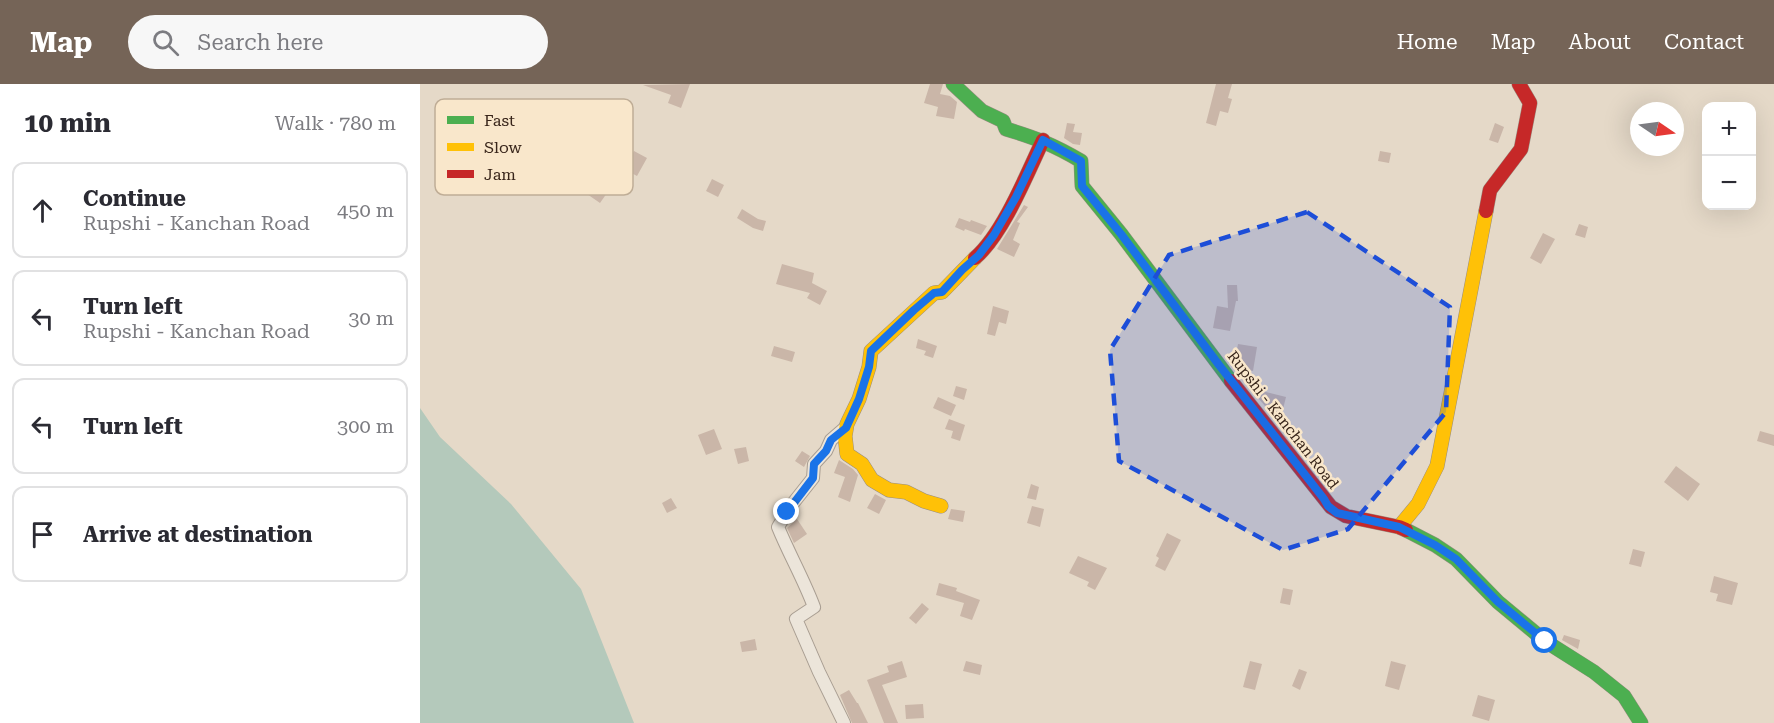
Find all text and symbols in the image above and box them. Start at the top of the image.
search box [128,15,548,69]
text: Map [30,26,92,59]
icon: search [149,26,182,59]
text: Search here [197,30,323,55]
text: Home [1397,30,1458,54]
text: Map [1491,30,1536,54]
text: About [1569,30,1631,54]
text: Contact [1664,30,1744,54]
legend [435,99,633,195]
north arrow [1630,102,1684,156]
map controls [1702,102,1756,210]
button: + [1702,102,1756,156]
text: 10 min [24,108,111,138]
text: Walk · 780 m [275,111,396,135]
text: Fast [484,111,515,130]
text: Slow [484,138,522,157]
button: − [1702,156,1756,210]
text: Jam [484,165,516,184]
text: Continue [83,186,186,211]
icon: ahead [26,194,59,227]
text: 450 m [337,198,394,222]
text: Rupshi - Kanchan Road [83,211,310,235]
text: Turn left [83,294,183,319]
icon: left [26,302,59,335]
text: 30 m [348,306,394,330]
text: Rupshi - Kanchan Road [83,319,310,343]
street label: Rupshi - Kanchan Road [1224,347,1343,493]
icon: left [26,410,59,443]
text: Turn left [83,414,183,439]
text: 300 m [337,414,394,438]
route end [773,498,799,524]
icon: arrive [26,518,59,551]
text: Arrive at destination [83,522,312,547]
route start [1531,627,1557,653]

